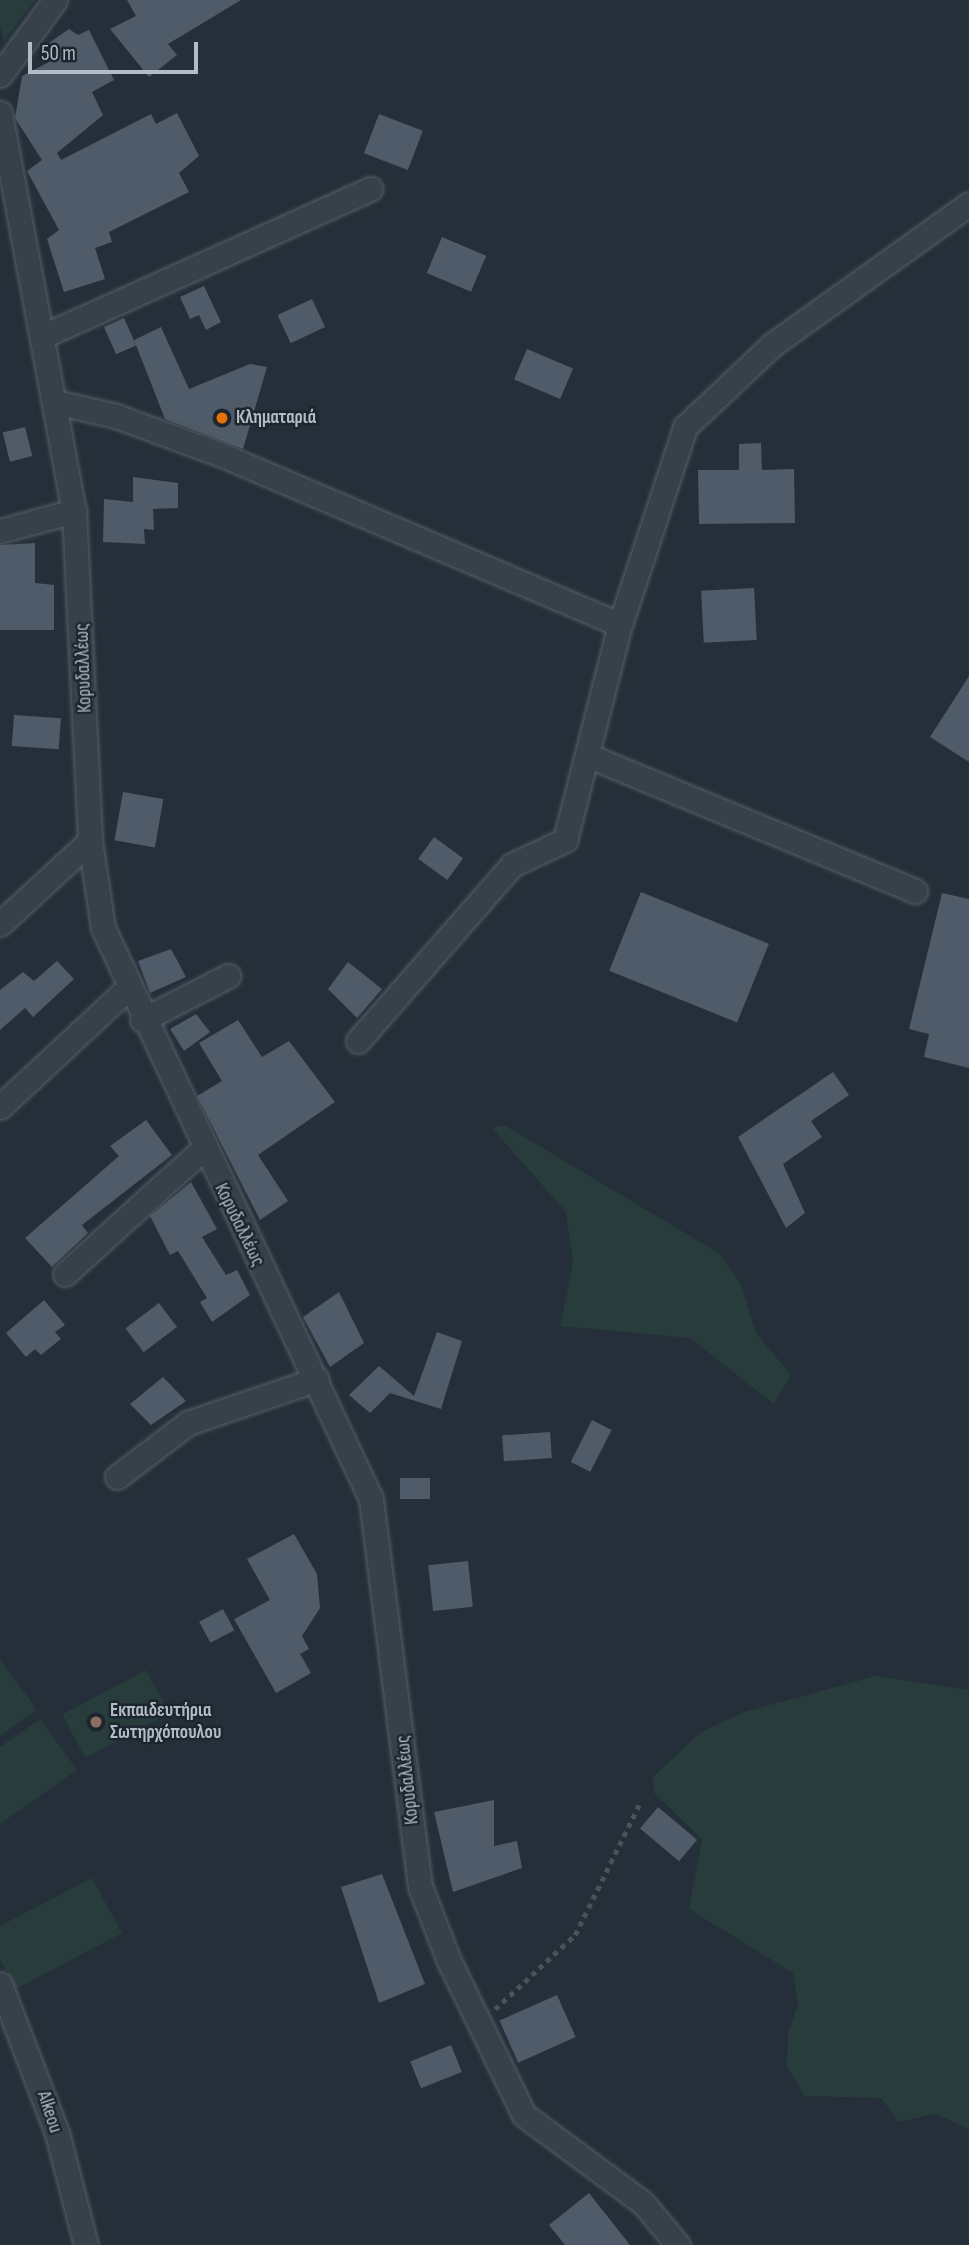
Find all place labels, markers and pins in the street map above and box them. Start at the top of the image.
place label: Κληματαριά [236,407,316,429]
marker: Κληματαριά [214,410,230,426]
place label: Εκπαιδευτήρια Σωτηρχόπουλου [110,1700,221,1744]
marker: Εκπαιδευτήρια Σωτηρχόπουλου [88,1714,104,1730]

